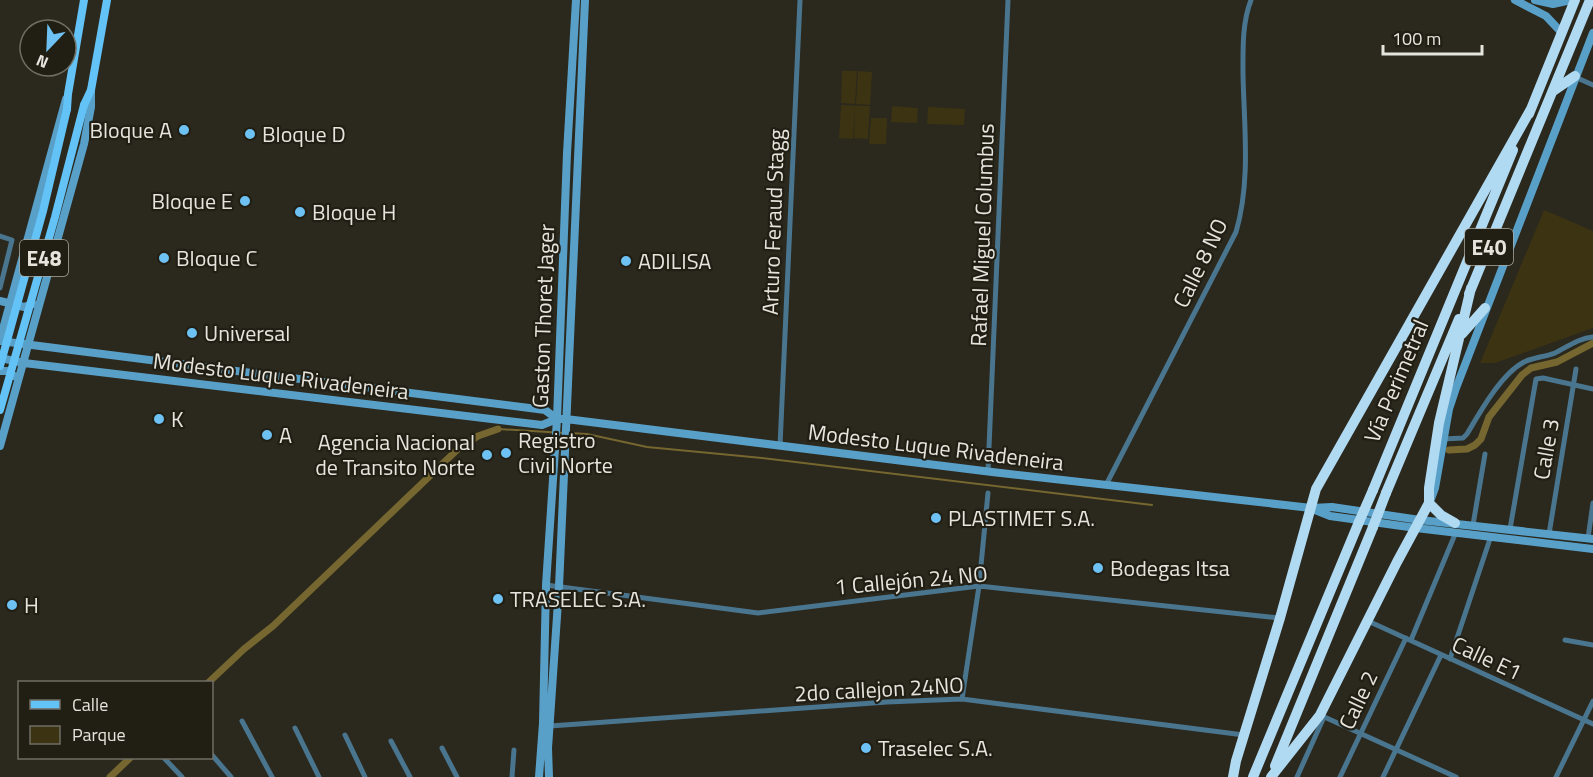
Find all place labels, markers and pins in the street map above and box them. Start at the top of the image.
place label: Bloque A [89,113,172,147]
place label: Bloque D [262,117,346,151]
marker: Bloque A [177,123,191,137]
marker: Bloque D [243,127,257,141]
place label: Bloque E [151,184,233,218]
marker: Bloque E [238,194,252,208]
place label: Bloque H [312,195,396,229]
marker: Bloque H [293,205,307,219]
place label: Bloque C [176,241,257,275]
place label: ADILISA [638,244,711,278]
marker: Bloque C [157,251,171,265]
marker: ADILISA [619,254,633,268]
place label: Universal [204,316,290,350]
marker: Universal [185,326,199,340]
place label: K [171,402,184,436]
marker: K [152,412,166,426]
place label: A [279,418,292,452]
place label: Registro Civil Norte [518,423,613,482]
place label: Agencia Nacional de Transito Norte [315,425,475,484]
marker: A [260,428,274,442]
marker: Registro Civil Norte [499,446,513,460]
marker: Agencia Nacional de Transito Norte [480,448,494,462]
place label: PLASTIMET S.A. [948,501,1095,535]
marker: PLASTIMET S.A. [929,511,943,525]
place label: Bodegas Itsa [1110,551,1230,585]
marker: Bodegas Itsa [1091,561,1105,575]
place label: TRASELEC S.A. [510,582,646,616]
place label: H [24,588,39,622]
marker: TRASELEC S.A. [491,592,505,606]
marker: H [5,598,19,612]
place label: Traselec S.A. [878,731,993,765]
marker: Traselec S.A. [859,741,873,755]

